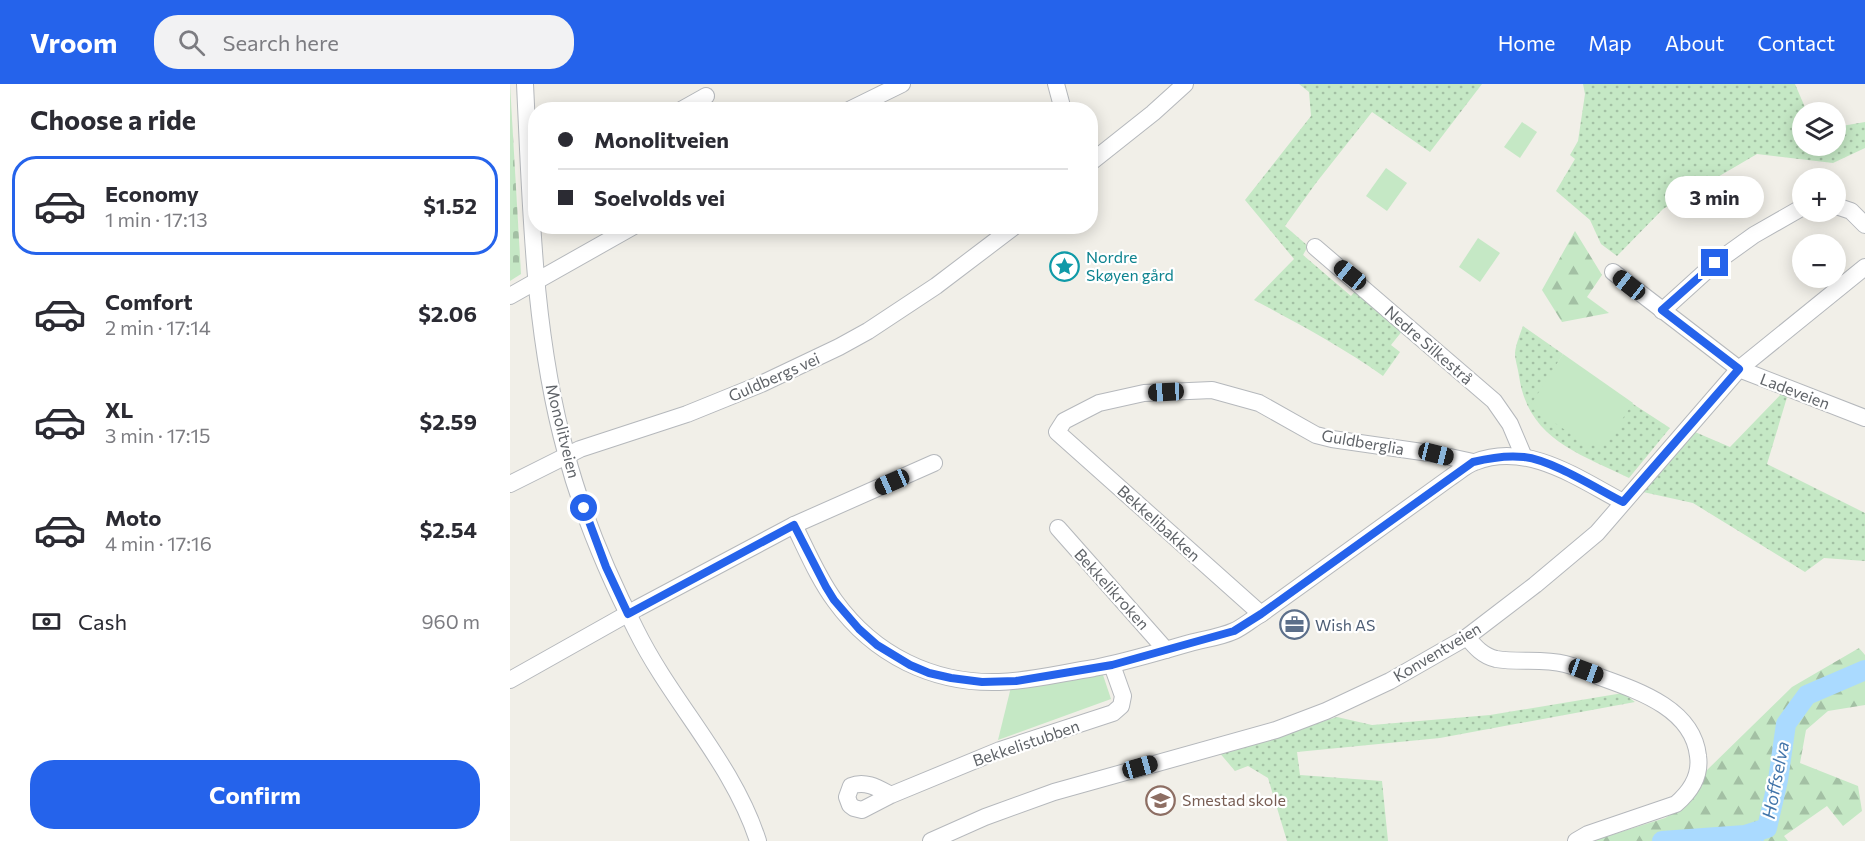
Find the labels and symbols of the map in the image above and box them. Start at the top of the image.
callout: 3 min [1666,176,1764,218]
place label: Nordre Skøyen gård [1086,247,1174,284]
route end [1701,249,1728,276]
place icon: Nordre Skøyen gård [1049,250,1081,282]
car [1330,257,1370,293]
car [1609,267,1649,303]
street label: Nedre Silkestrå [1382,301,1477,388]
street label: Guldbergs vei [725,348,822,405]
street label: Ladeveien [1758,369,1833,412]
street label: Monolitveien [543,382,584,480]
car [1148,382,1184,402]
street label: Guldberglia [1320,425,1406,458]
car [1416,441,1456,467]
car [872,466,912,498]
street label: Bekkelibakken [1114,481,1205,565]
route start [570,494,597,521]
street label: Bekkelikroken [1071,544,1154,633]
office icon: Wish AS [1278,609,1310,641]
place label: Wish AS [1315,615,1375,634]
street label: Konventveien [1389,618,1484,685]
car [1566,656,1606,686]
street label: Bekkelistubben [970,715,1082,770]
water label: Hoffselva [1757,739,1793,820]
car [1120,753,1160,781]
school or university icon: Smestad skole [1145,784,1177,816]
place label: Smestad skole [1182,790,1286,809]

